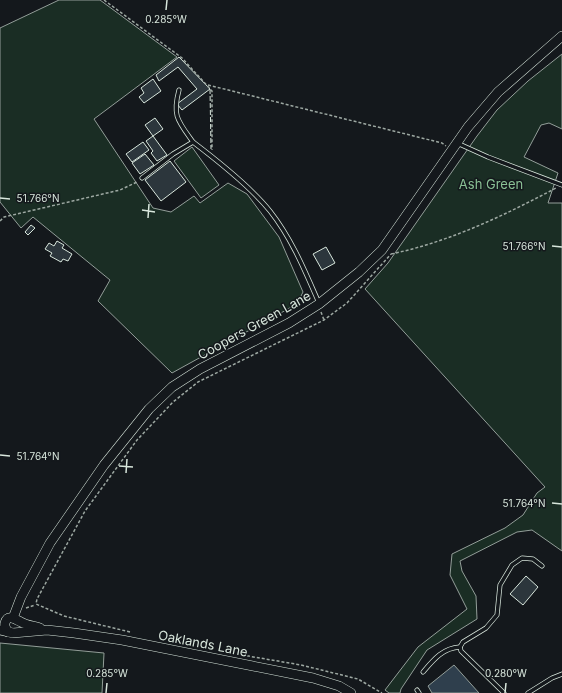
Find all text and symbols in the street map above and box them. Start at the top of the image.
text: 0.285°W [145,13,187,25]
park label: Ash Green [459,176,523,192]
text: 51.766°N [17,192,59,204]
text: 51.766°N [503,240,545,252]
street label: Coopers Green Lane [195,287,313,363]
text: 51.764°N [17,450,59,462]
text: 51.764°N [503,497,545,509]
street label: Oaklands Lane [157,626,249,660]
text: 0.285°W [86,667,128,679]
text: 0.280°W [485,667,527,679]

